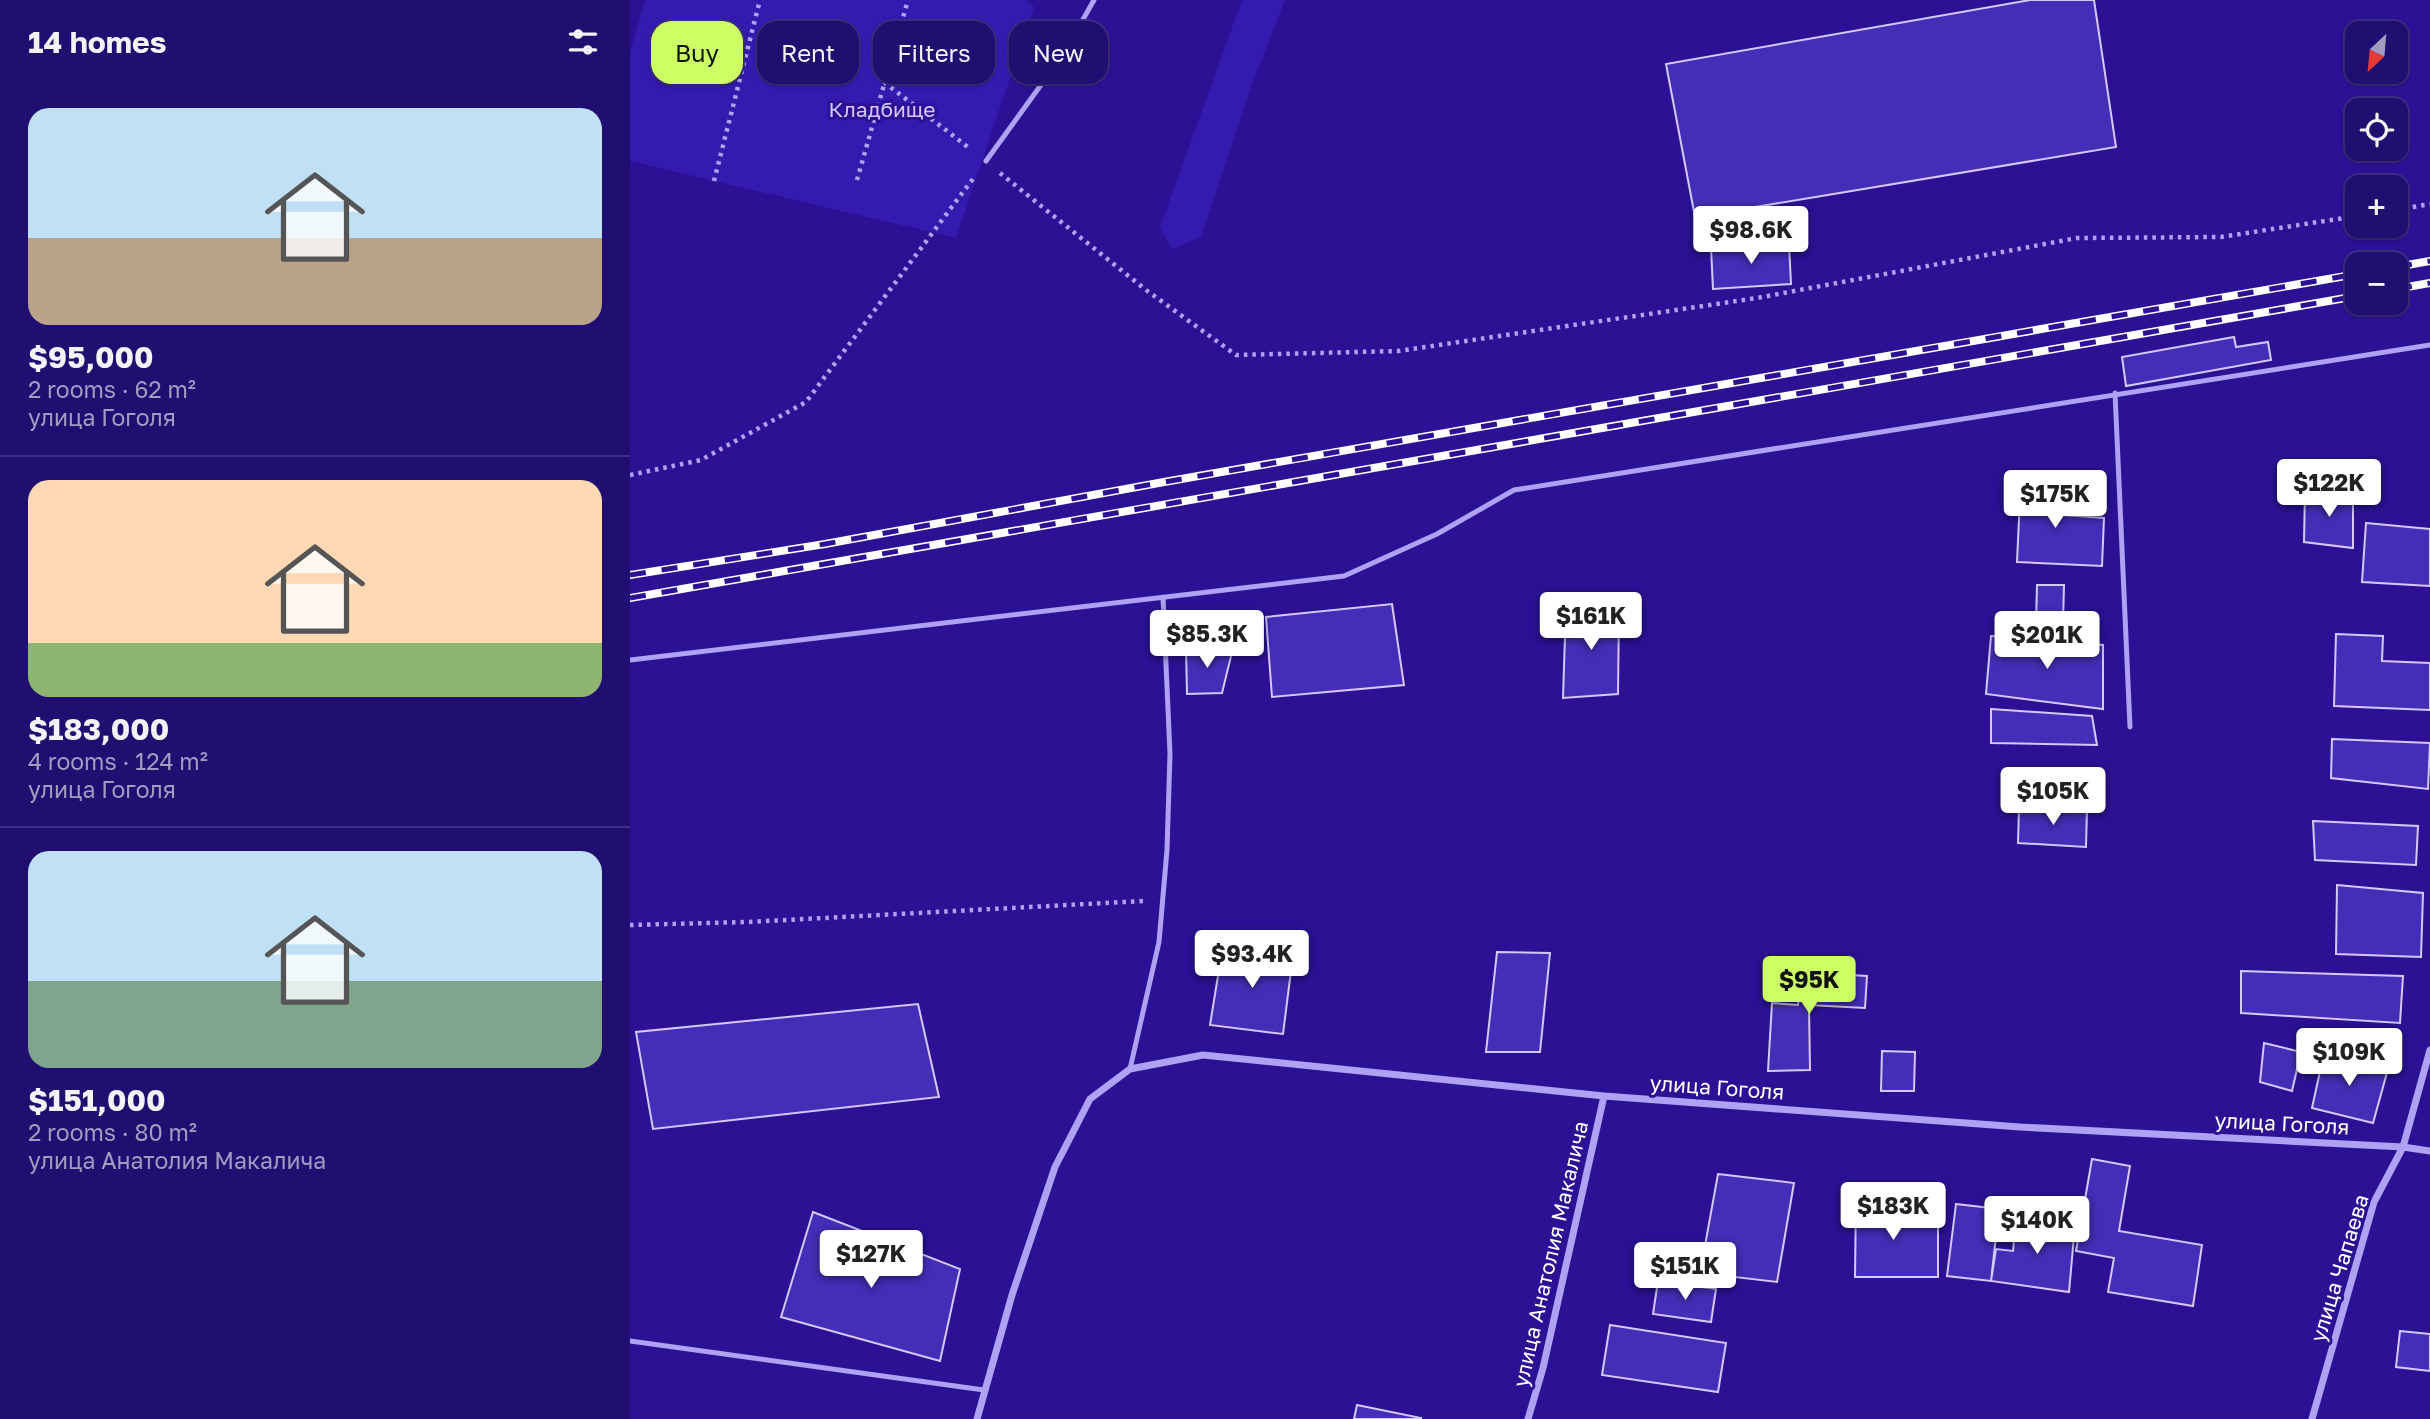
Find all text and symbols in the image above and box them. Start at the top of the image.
chip: Buy [651,21,743,84]
chip: Rent [757,21,859,84]
chip: Filters [873,21,995,84]
chip: New [1009,21,1108,84]
north arrow [2345,21,2408,84]
map controls [2345,21,2408,315]
icon: filters [564,23,602,61]
text: 14 homes [28,24,167,60]
park label: Кладбище [828,96,936,122]
button: locate [2345,98,2408,161]
icon: home [252,154,378,280]
button: + [2345,175,2408,238]
pin: $98.6K [1694,206,1808,266]
text: $98.6K [1709,215,1793,243]
button: − [2345,252,2408,315]
text: $95,000 [28,339,154,375]
text: 2 rooms · 62 m² [28,375,196,403]
text: улица Гоголя [28,403,176,431]
pin: $122K [2280,460,2378,519]
text: $122K [2293,468,2365,496]
pin: $175K [2006,470,2104,530]
text: $175K [2020,479,2090,507]
icon: home [252,526,378,652]
pin: $161K [1542,592,1640,652]
text: $161K [1556,601,1626,629]
pin: $85.3K [1150,610,1264,670]
pin: $201K [1998,612,2096,671]
text: $85.3K [1166,619,1248,647]
text: $201K [2011,620,2083,648]
text: $183,000 [28,711,169,747]
text: 4 rooms · 124 m² [28,747,208,775]
pin: $105K [2004,768,2102,827]
text: улица Гоголя [28,775,176,803]
text: $105K [2017,776,2089,804]
icon: home [252,897,378,1023]
pin: $93.4K [1195,930,1309,990]
text: $93.4K [1211,939,1293,967]
pin: $95K [1768,956,1850,1016]
text: $95K [1779,965,1839,993]
pin: $109K [2300,1028,2398,1088]
text: $109K [2312,1037,2386,1065]
street label: улица Гоголя [1649,1069,1785,1105]
text: $151,000 [28,1082,165,1118]
street label: улица Гоголя [2214,1106,2350,1140]
text: 2 rooms · 80 m² [28,1118,197,1146]
street label: улица Анатолия Макалича [1507,1118,1593,1390]
text: улица Анатолия Макалича [28,1146,326,1174]
pin: $183K [1844,1182,1942,1242]
text: $183K [1857,1191,1929,1219]
street label: улица Чапаева [2304,1191,2374,1345]
pin: $140K [1988,1196,2086,1256]
text: $140K [2000,1205,2074,1233]
pin: $127K [822,1230,920,1290]
text: $127K [836,1239,906,1267]
pin: $151K [1636,1242,1734,1302]
text: $151K [1650,1251,1720,1279]

